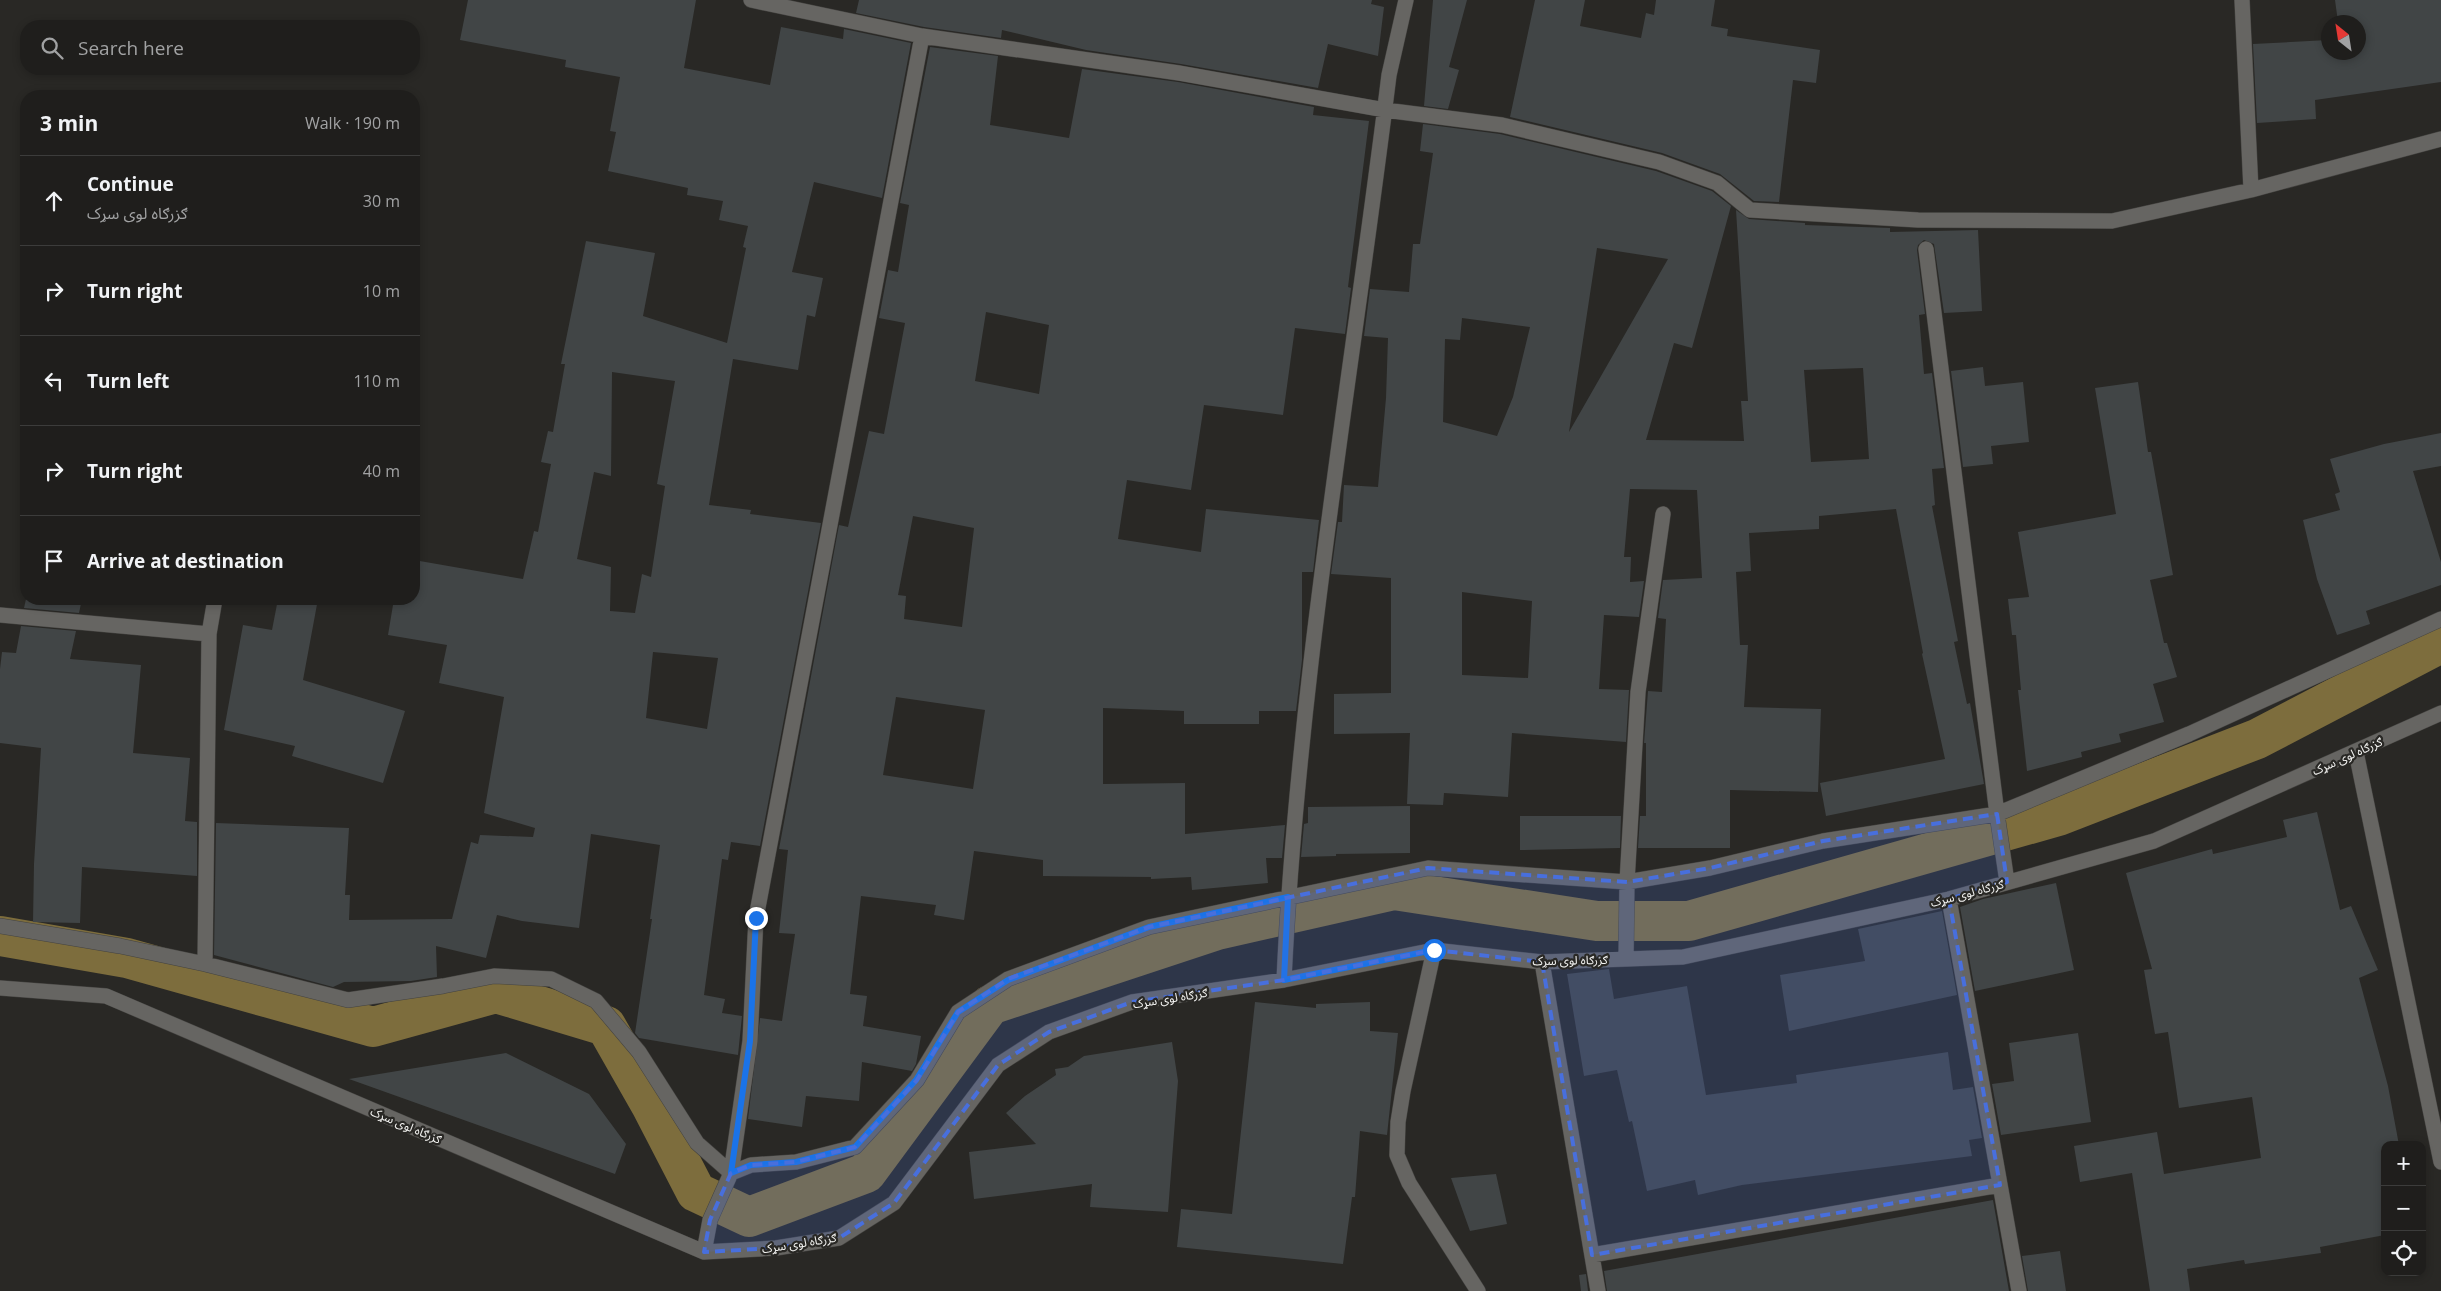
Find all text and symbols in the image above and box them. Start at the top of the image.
north arrow [2321,15,2366,60]
search box [20,20,420,75]
icon: search [38,34,66,62]
text: Search here [78,35,184,61]
text: 3 min [40,109,98,137]
text: Walk · 190 m [305,112,400,134]
text: Continue [87,171,174,197]
icon: ahead [40,187,68,215]
text: 30 m [363,190,400,212]
text: ګزرګاه لوی سړک [87,202,187,224]
icon: right [40,277,68,305]
text: Turn right [87,278,182,304]
text: 10 m [363,280,400,302]
icon: left [40,367,68,395]
text: Turn left [87,368,169,394]
text: 110 m [354,370,400,392]
icon: right [40,457,68,485]
text: Turn right [87,458,182,484]
text: 40 m [363,460,400,482]
icon: arrive [40,547,68,575]
text: Arrive at destination [87,548,284,574]
street label: ګزرګاه لوی سړک [2309,733,2386,779]
street label: ګزرګاه لوی سړک [1928,875,2007,911]
route end [745,907,768,930]
route start [1423,939,1446,962]
street label: ګزرګاه لوی سړک [1532,951,1609,969]
street label: ګزرګاه لوی سړک [1132,984,1210,1012]
street label: ګزرګاه لوی سړک [368,1102,445,1148]
map controls [2381,1141,2426,1276]
button: + [2381,1141,2426,1186]
button: − [2381,1186,2426,1231]
street label: ګزرګاه لوی سړک [761,1229,839,1257]
button: locate [2381,1231,2426,1276]

